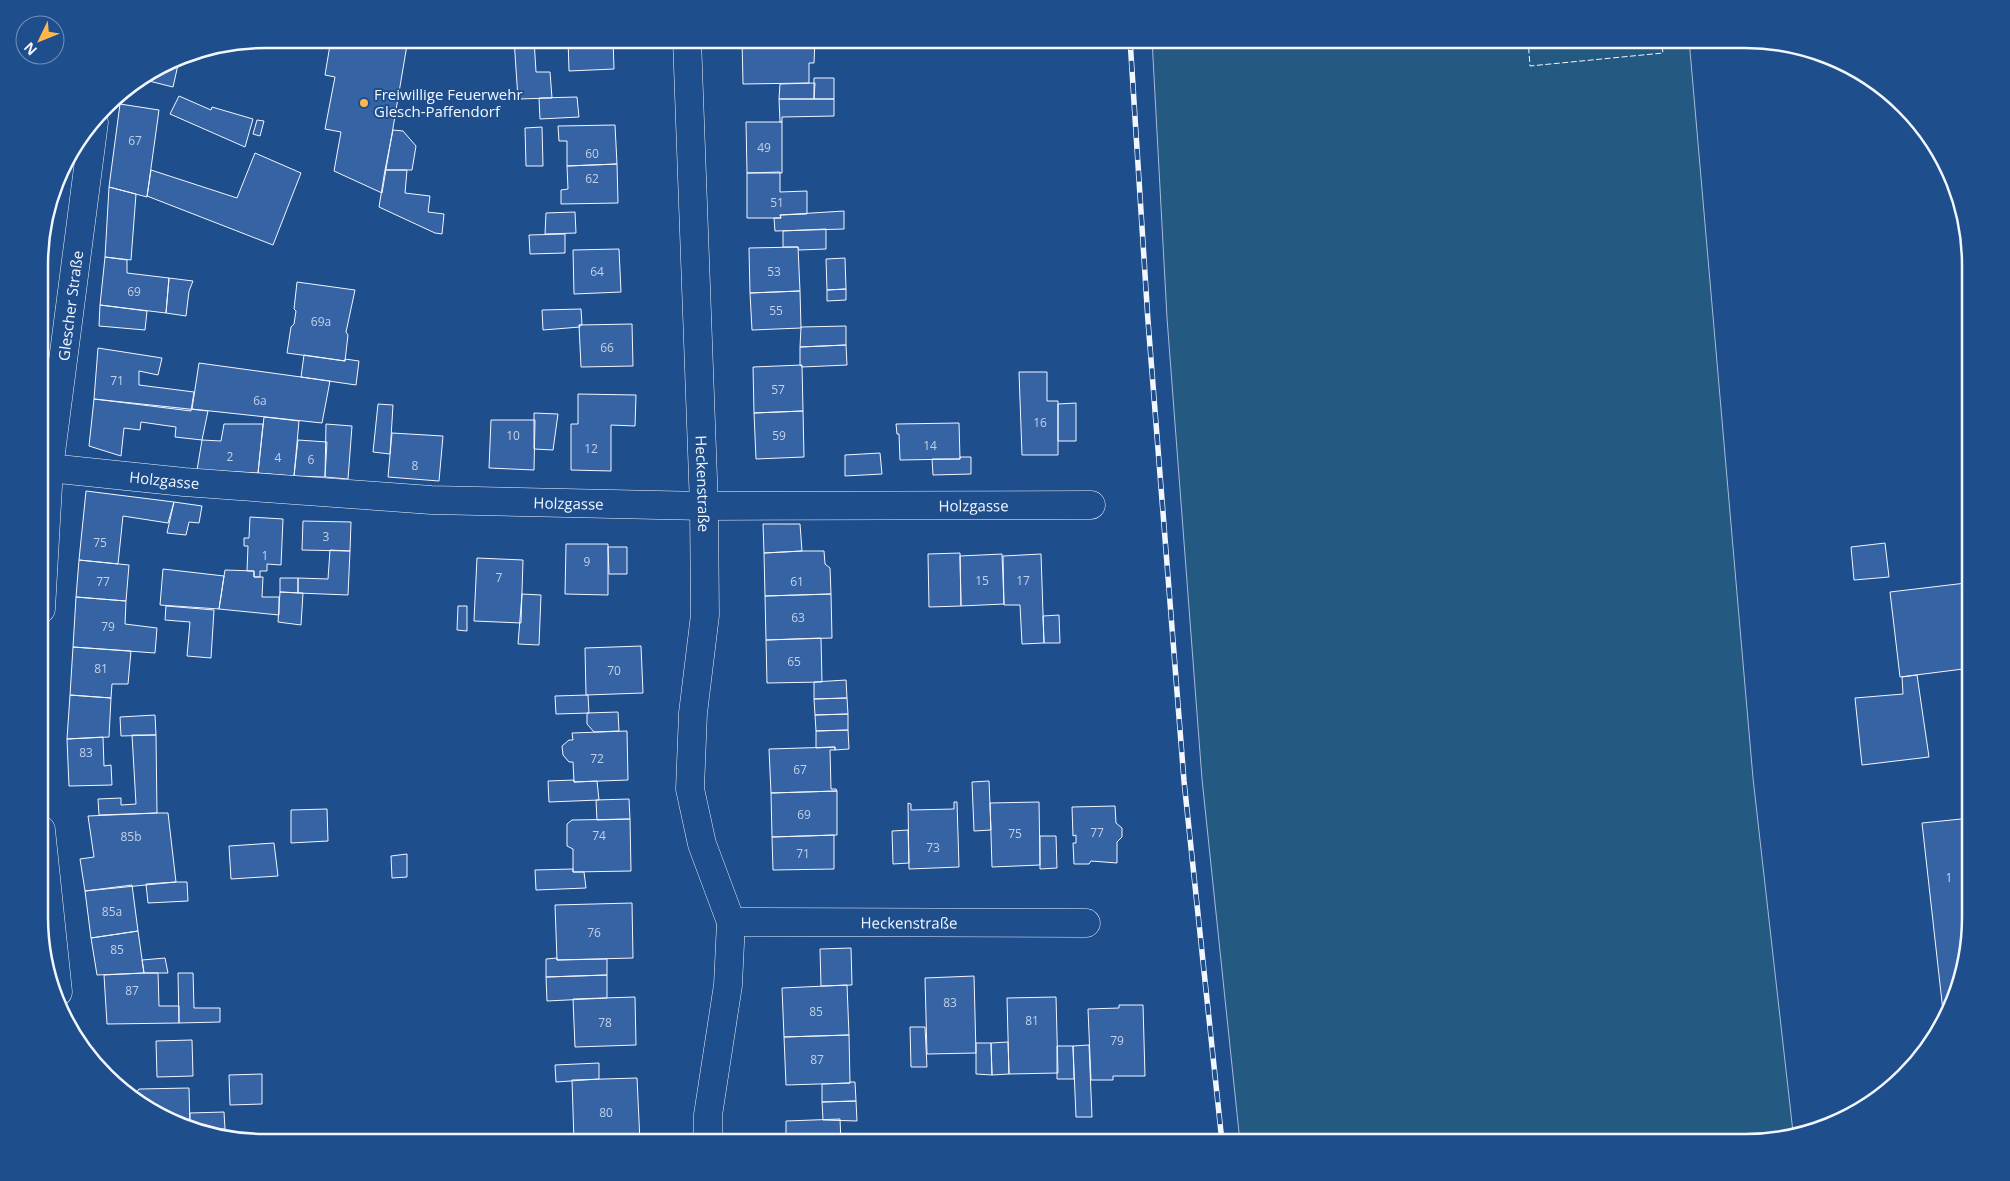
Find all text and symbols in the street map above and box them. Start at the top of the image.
north arrow [15,15,65,65]
text: N [19,39,41,60]
place label: Freiwillige Feuerwehr Glesch-Paffendorf [374,84,523,121]
marker: Freiwillige Feuerwehr Glesch-Paffendorf [358,97,370,109]
house number: 67 [128,132,142,149]
house number: 49 [757,139,771,156]
house number: 60 [585,145,599,162]
house number: 62 [585,170,599,187]
house number: 51 [770,194,784,211]
street label: Glescher Straße [53,249,87,362]
house number: 64 [590,263,604,280]
house number: 53 [767,263,781,280]
house number: 69 [127,283,141,300]
house number: 55 [769,302,783,319]
house number: 69a [311,313,331,330]
house number: 66 [600,339,614,356]
house number: 71 [110,372,124,389]
house number: 57 [771,381,785,398]
house number: 6a [253,392,267,409]
house number: 16 [1033,414,1047,431]
house number: 10 [506,427,520,444]
house number: 59 [772,427,786,444]
street label: Heckenstraße [691,435,714,532]
house number: 14 [923,437,937,454]
house number: 12 [584,440,598,457]
house number: 2 [227,448,234,465]
house number: 4 [275,449,282,466]
house number: 6 [308,451,315,468]
house number: 8 [412,457,419,474]
street label: Holzgasse [128,466,200,493]
street label: Holzgasse [533,492,604,514]
street label: Holzgasse [938,495,1009,515]
house number: 3 [323,528,330,545]
house number: 75 [93,534,107,551]
house number: 1 [262,547,268,564]
house number: 9 [584,553,591,570]
house number: 7 [496,569,503,586]
house number: 15 [975,572,989,589]
house number: 17 [1016,572,1030,589]
house number: 77 [96,573,110,590]
house number: 61 [790,573,804,590]
house number: 63 [791,609,805,626]
house number: 79 [101,618,115,635]
house number: 65 [787,653,801,670]
house number: 81 [94,660,108,677]
house number: 70 [607,662,621,679]
house number: 83 [79,744,93,761]
house number: 72 [590,750,604,767]
house number: 67 [793,761,807,778]
house number: 69 [797,806,811,823]
house number: 77 [1090,824,1104,841]
house number: 75 [1008,825,1022,842]
house number: 74 [592,827,606,844]
house number: 85b [120,828,142,845]
house number: 73 [926,839,940,856]
house number: 71 [796,845,810,862]
house number: 1 [1946,869,1952,886]
house number: 85a [102,903,122,920]
street label: Heckenstraße [860,912,958,933]
house number: 76 [587,924,601,941]
house number: 85 [110,941,124,958]
house number: 87 [125,982,139,999]
house number: 83 [943,994,957,1011]
house number: 85 [809,1003,823,1020]
house number: 81 [1025,1012,1039,1029]
house number: 78 [598,1014,612,1031]
house number: 79 [1110,1032,1124,1049]
house number: 87 [810,1051,824,1068]
house number: 80 [599,1104,613,1121]

